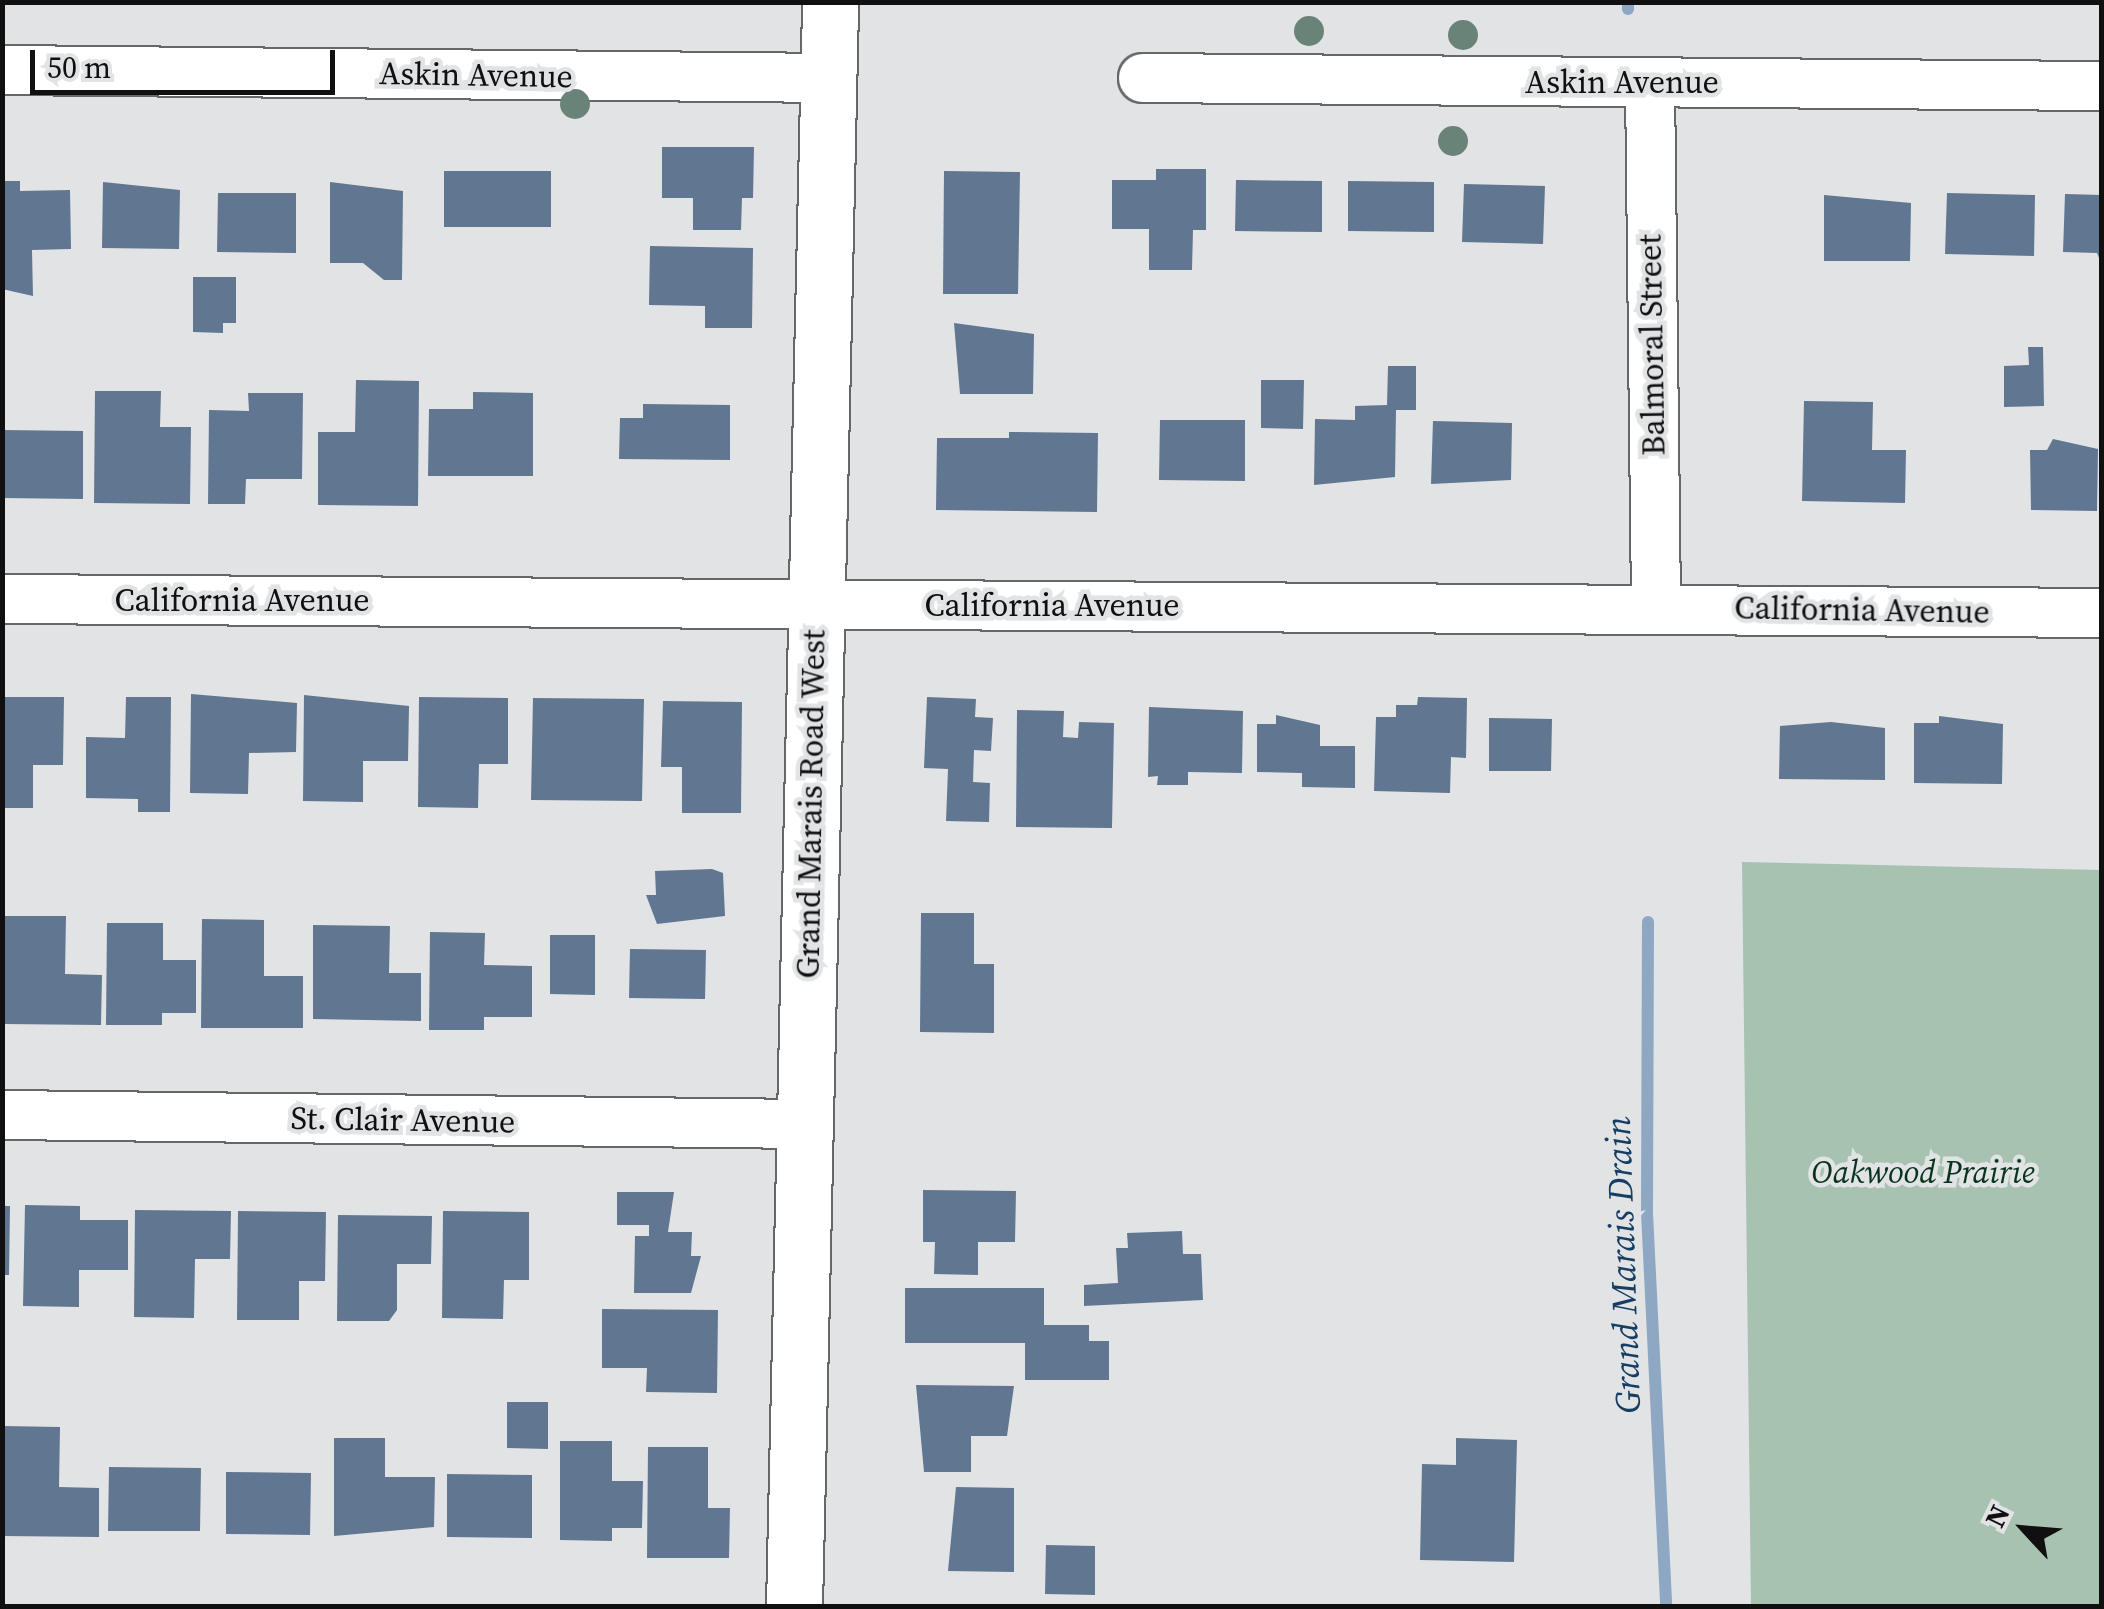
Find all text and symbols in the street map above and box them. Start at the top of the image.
scale bar [35,30,340,92]
text: 50 m [47,47,111,88]
street label: Askin Avenue [379,54,573,96]
street label: Askin Avenue [1525,63,1719,101]
street label: Balmoral Street [1631,234,1673,456]
street label: California Avenue [114,581,370,619]
street label: California Avenue [924,586,1180,624]
street label: California Avenue [1734,589,1990,631]
street label: Grand Marais Road West [789,629,833,979]
street label: St. Clair Avenue [290,1099,516,1141]
water label: Grand Marais Drain [1597,1116,1649,1414]
park label: Oakwood Prairie [1811,1153,2035,1191]
north arrow [1974,1479,2074,1579]
text: N [1975,1498,2019,1533]

